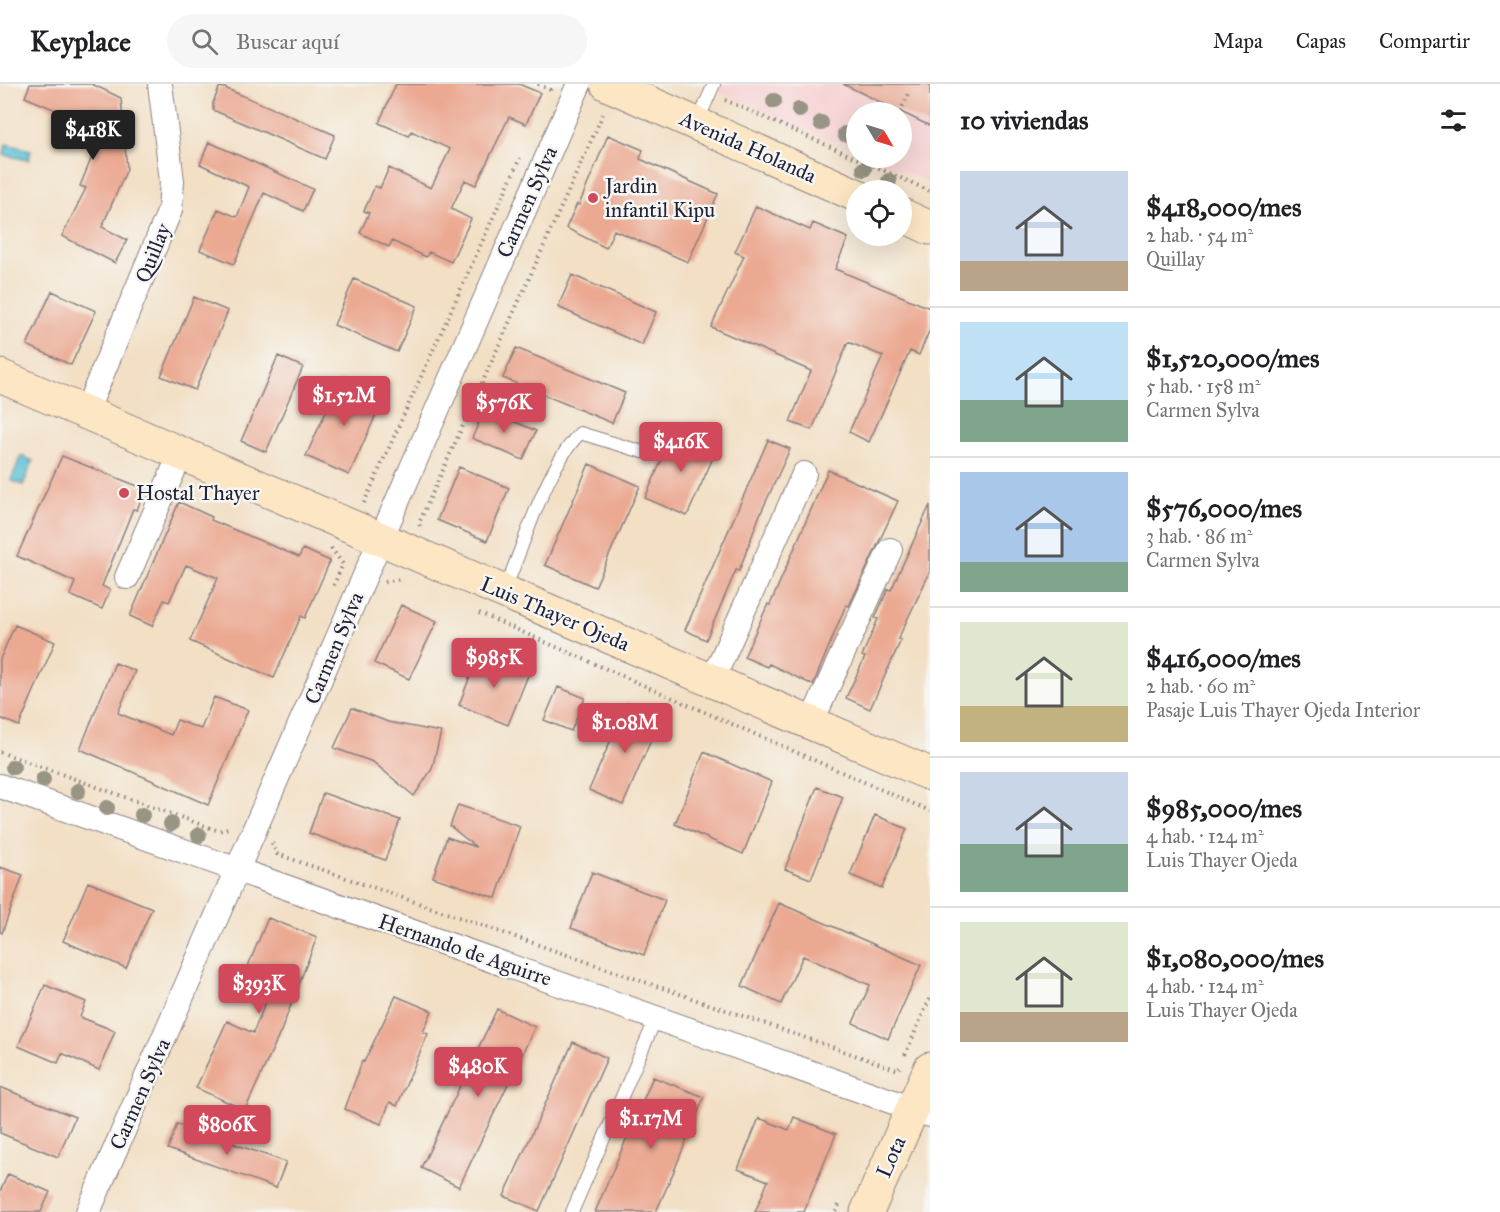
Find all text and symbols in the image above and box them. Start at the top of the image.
search box [167,14,587,68]
text: Keyplace [30,24,131,59]
icon: search [188,25,221,58]
text: Buscar aquí [236,28,339,55]
text: Mapa [1213,28,1263,54]
text: Capas [1296,28,1346,54]
text: Compartir [1379,28,1470,54]
north arrow [846,102,912,168]
map controls [846,102,912,246]
text: 10 viviendas [960,104,1088,136]
icon: filters [1437,104,1470,137]
street label: Avenida Holanda [675,105,820,189]
pin: $418K [51,110,135,161]
text: $418K [65,117,121,141]
street label: Carmen Sylva [491,142,563,262]
place label: Jardin infantil Kipu [603,173,715,223]
button: locate [846,180,912,246]
marker: Jardin infantil Kipu [586,191,600,205]
text: $418,000/mes [1146,191,1301,223]
icon: home [1008,195,1080,267]
street label: Quillay [129,218,177,286]
text: 2 hab. · 54 m² [1146,223,1253,247]
text: Quillay [1146,247,1205,271]
text: $1,520,000/mes [1146,342,1319,374]
icon: home [1008,346,1080,418]
text: 5 hab. · 158 m² [1146,374,1261,398]
pin: $1.52M [295,376,393,427]
text: $1.52M [312,383,376,407]
pin: $576K [462,383,546,434]
text: $576K [476,390,532,414]
text: Carmen Sylva [1146,398,1260,422]
pin: $416K [639,422,723,473]
text: $416K [653,429,709,453]
place label: Hostal Thayer [136,480,260,506]
marker: Hostal Thayer [117,486,131,500]
text: $576,000/mes [1146,492,1302,524]
icon: home [1008,496,1080,568]
text: 3 hab. · 86 m² [1146,524,1253,548]
text: Carmen Sylva [1146,548,1260,572]
street label: Luis Thayer Ojeda [477,571,634,657]
street label: Carmen Sylva [299,588,369,708]
pin: $985K [452,638,536,689]
text: $416,000/mes [1146,642,1301,674]
text: $985K [466,645,522,669]
icon: home [1008,646,1080,718]
text: 2 hab. · 60 m² [1146,674,1255,698]
text: Pasaje Luis Thayer Ojeda Interior [1146,698,1420,722]
pin: $1.08M [576,703,674,754]
text: $1.08M [592,710,658,734]
text: $985,000/mes [1146,792,1302,824]
icon: home [1008,796,1080,868]
text: 4 hab. · 124 m² [1146,824,1264,848]
text: Luis Thayer Ojeda [1146,848,1298,872]
street label: Hernando de Aguirre [375,908,555,992]
text: $1,080,000/mes [1146,942,1324,974]
icon: home [1008,946,1080,1018]
pin: $393K [217,964,301,1015]
text: $393K [233,971,285,995]
text: 4 hab. · 124 m² [1146,974,1264,998]
text: Luis Thayer Ojeda [1146,998,1298,1022]
street label: Carmen Sylva [104,1034,176,1154]
pin: $480K [436,1047,520,1098]
text: $480K [448,1054,508,1078]
pin: $1.17M [602,1099,700,1150]
pin: $806K [185,1105,269,1156]
text: $1.17M [619,1106,683,1130]
text: $806K [198,1112,256,1136]
street label: Lota [870,1132,912,1182]

